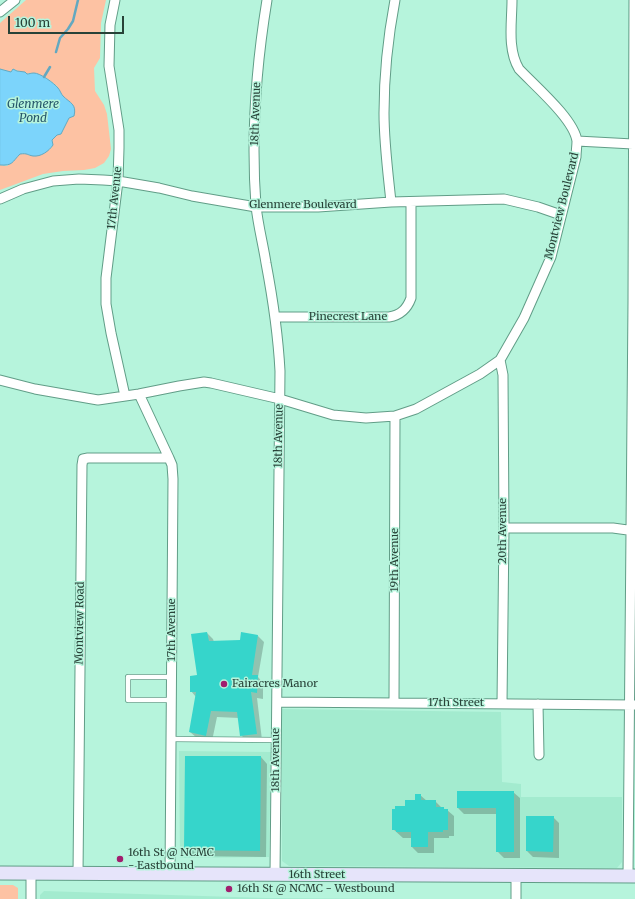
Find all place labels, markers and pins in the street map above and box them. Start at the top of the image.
place label: Fairacres Manor [232,677,318,691]
marker: Fairacres Manor [219,679,229,689]
place label: 16th St @ NCMC - Eastbound [128,846,214,872]
marker: 16th St @ NCMC - Eastbound [115,854,125,864]
place label: 16th St @ NCMC - Westbound [237,882,395,896]
marker: 16th St @ NCMC - Westbound [224,884,234,894]

